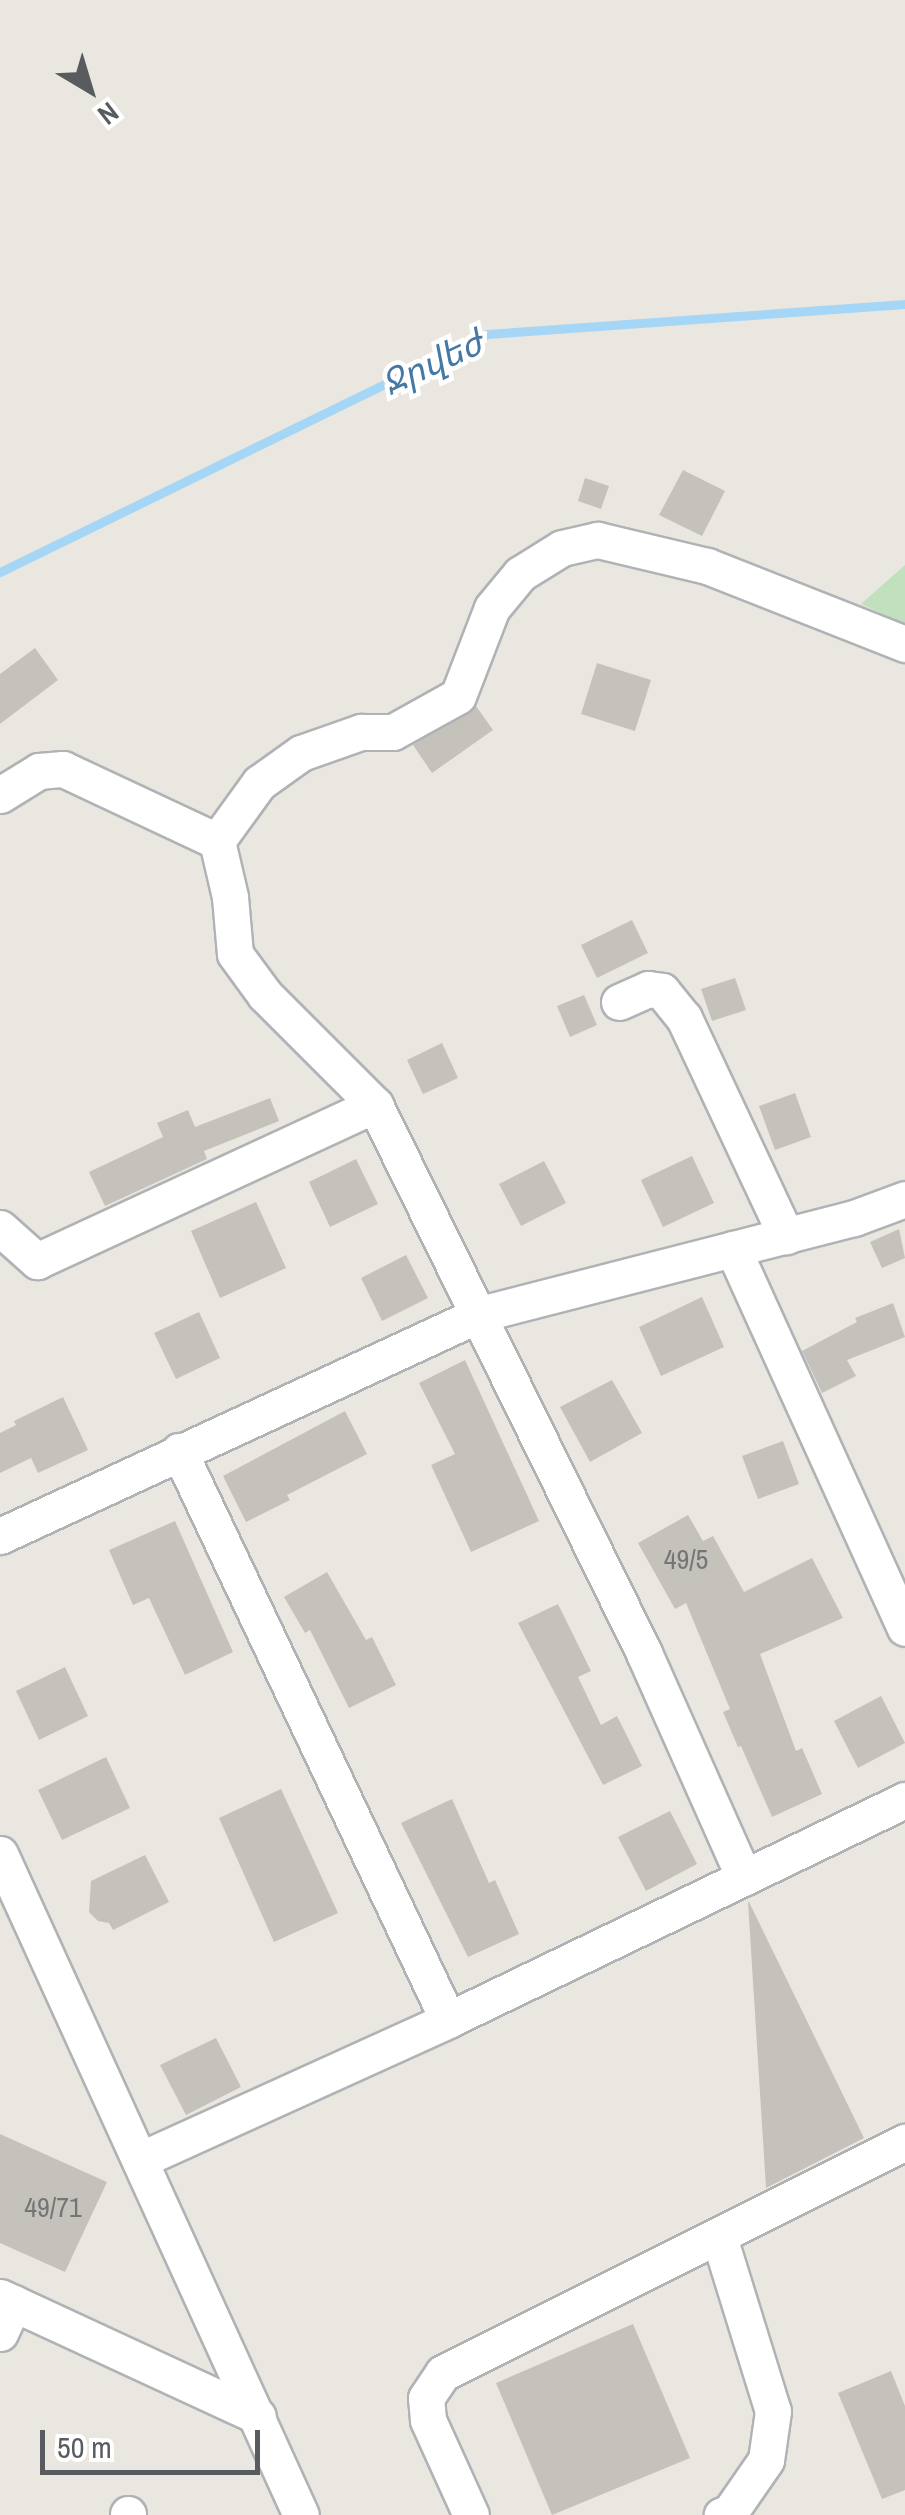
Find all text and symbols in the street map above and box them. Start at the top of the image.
north arrow [40,40,140,140]
text: N [90,94,127,134]
water label: Ջրվեժ [375,321,489,405]
house number: 49/5 [664,1542,708,1576]
house number: 49/71 [24,2190,82,2224]
scale bar [45,2410,265,2472]
text: 50 m [57,2427,112,2467]

